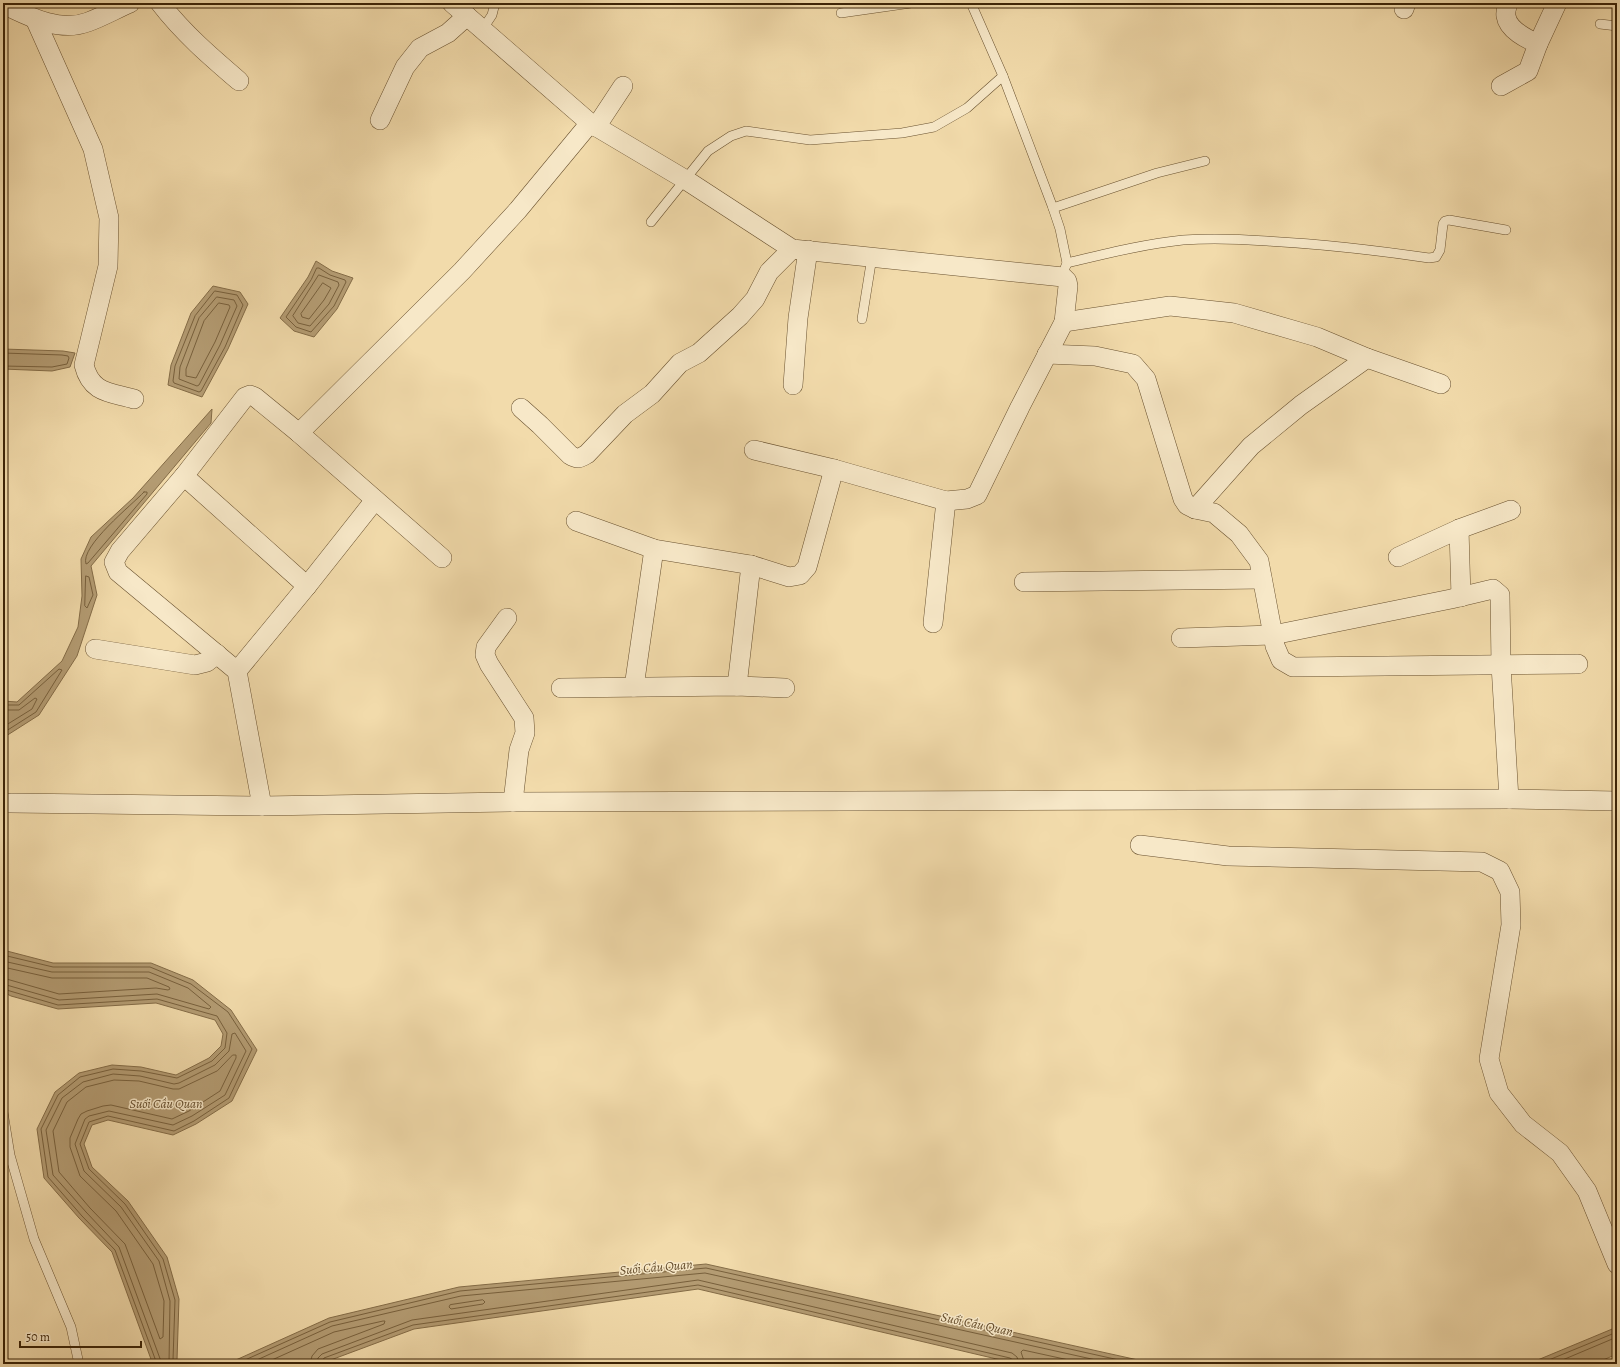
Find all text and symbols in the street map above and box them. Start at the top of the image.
water label: Suối Cầu Quan [129,1095,203,1112]
water label: Suối Cầu Quan [619,1255,693,1279]
water label: Suối Cầu Quan [939,1308,1015,1340]
scale bar [20,1323,141,1349]
text: 50 m [26,1329,50,1345]

